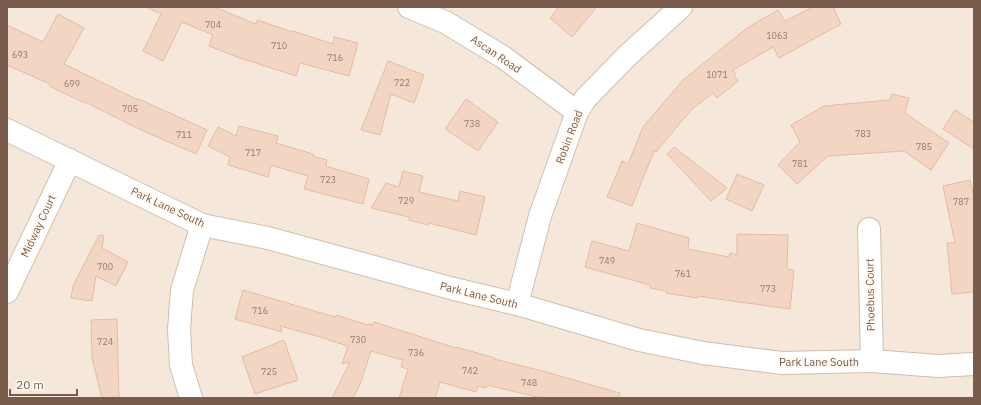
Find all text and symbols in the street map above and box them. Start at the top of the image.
house number: 704 [205,19,221,30]
house number: 1063 [766,30,788,41]
street label: Ascan Road [468,32,524,76]
house number: 710 [271,40,287,51]
house number: 693 [12,49,28,60]
house number: 716 [327,52,343,63]
house number: 1071 [706,69,728,80]
house number: 722 [394,77,410,88]
house number: 699 [64,78,80,89]
house number: 705 [122,103,138,114]
street label: Robin Road [552,108,586,166]
house number: 738 [464,118,480,129]
house number: 783 [855,128,871,139]
house number: 711 [176,129,192,140]
house number: 785 [916,141,932,152]
house number: 717 [245,147,261,158]
house number: 781 [792,158,808,169]
house number: 723 [320,174,336,185]
street label: Park Lane South [129,184,207,230]
street label: Midway Court [17,192,59,260]
house number: 729 [398,195,414,206]
house number: 787 [953,196,969,207]
house number: 749 [599,255,615,266]
street label: Phoebus Court [862,258,878,332]
house number: 700 [97,261,113,272]
house number: 761 [675,268,691,279]
street label: Park Lane South [438,279,520,311]
house number: 773 [760,283,776,294]
house number: 716 [252,305,268,316]
house number: 730 [350,334,366,345]
house number: 724 [97,336,113,347]
house number: 736 [408,347,424,358]
street label: Park Lane South [779,355,859,369]
house number: 742 [462,365,478,376]
house number: 725 [261,366,277,377]
scale bar [10,371,77,397]
text: 20 m [16,377,44,392]
house number: 748 [521,377,537,388]

